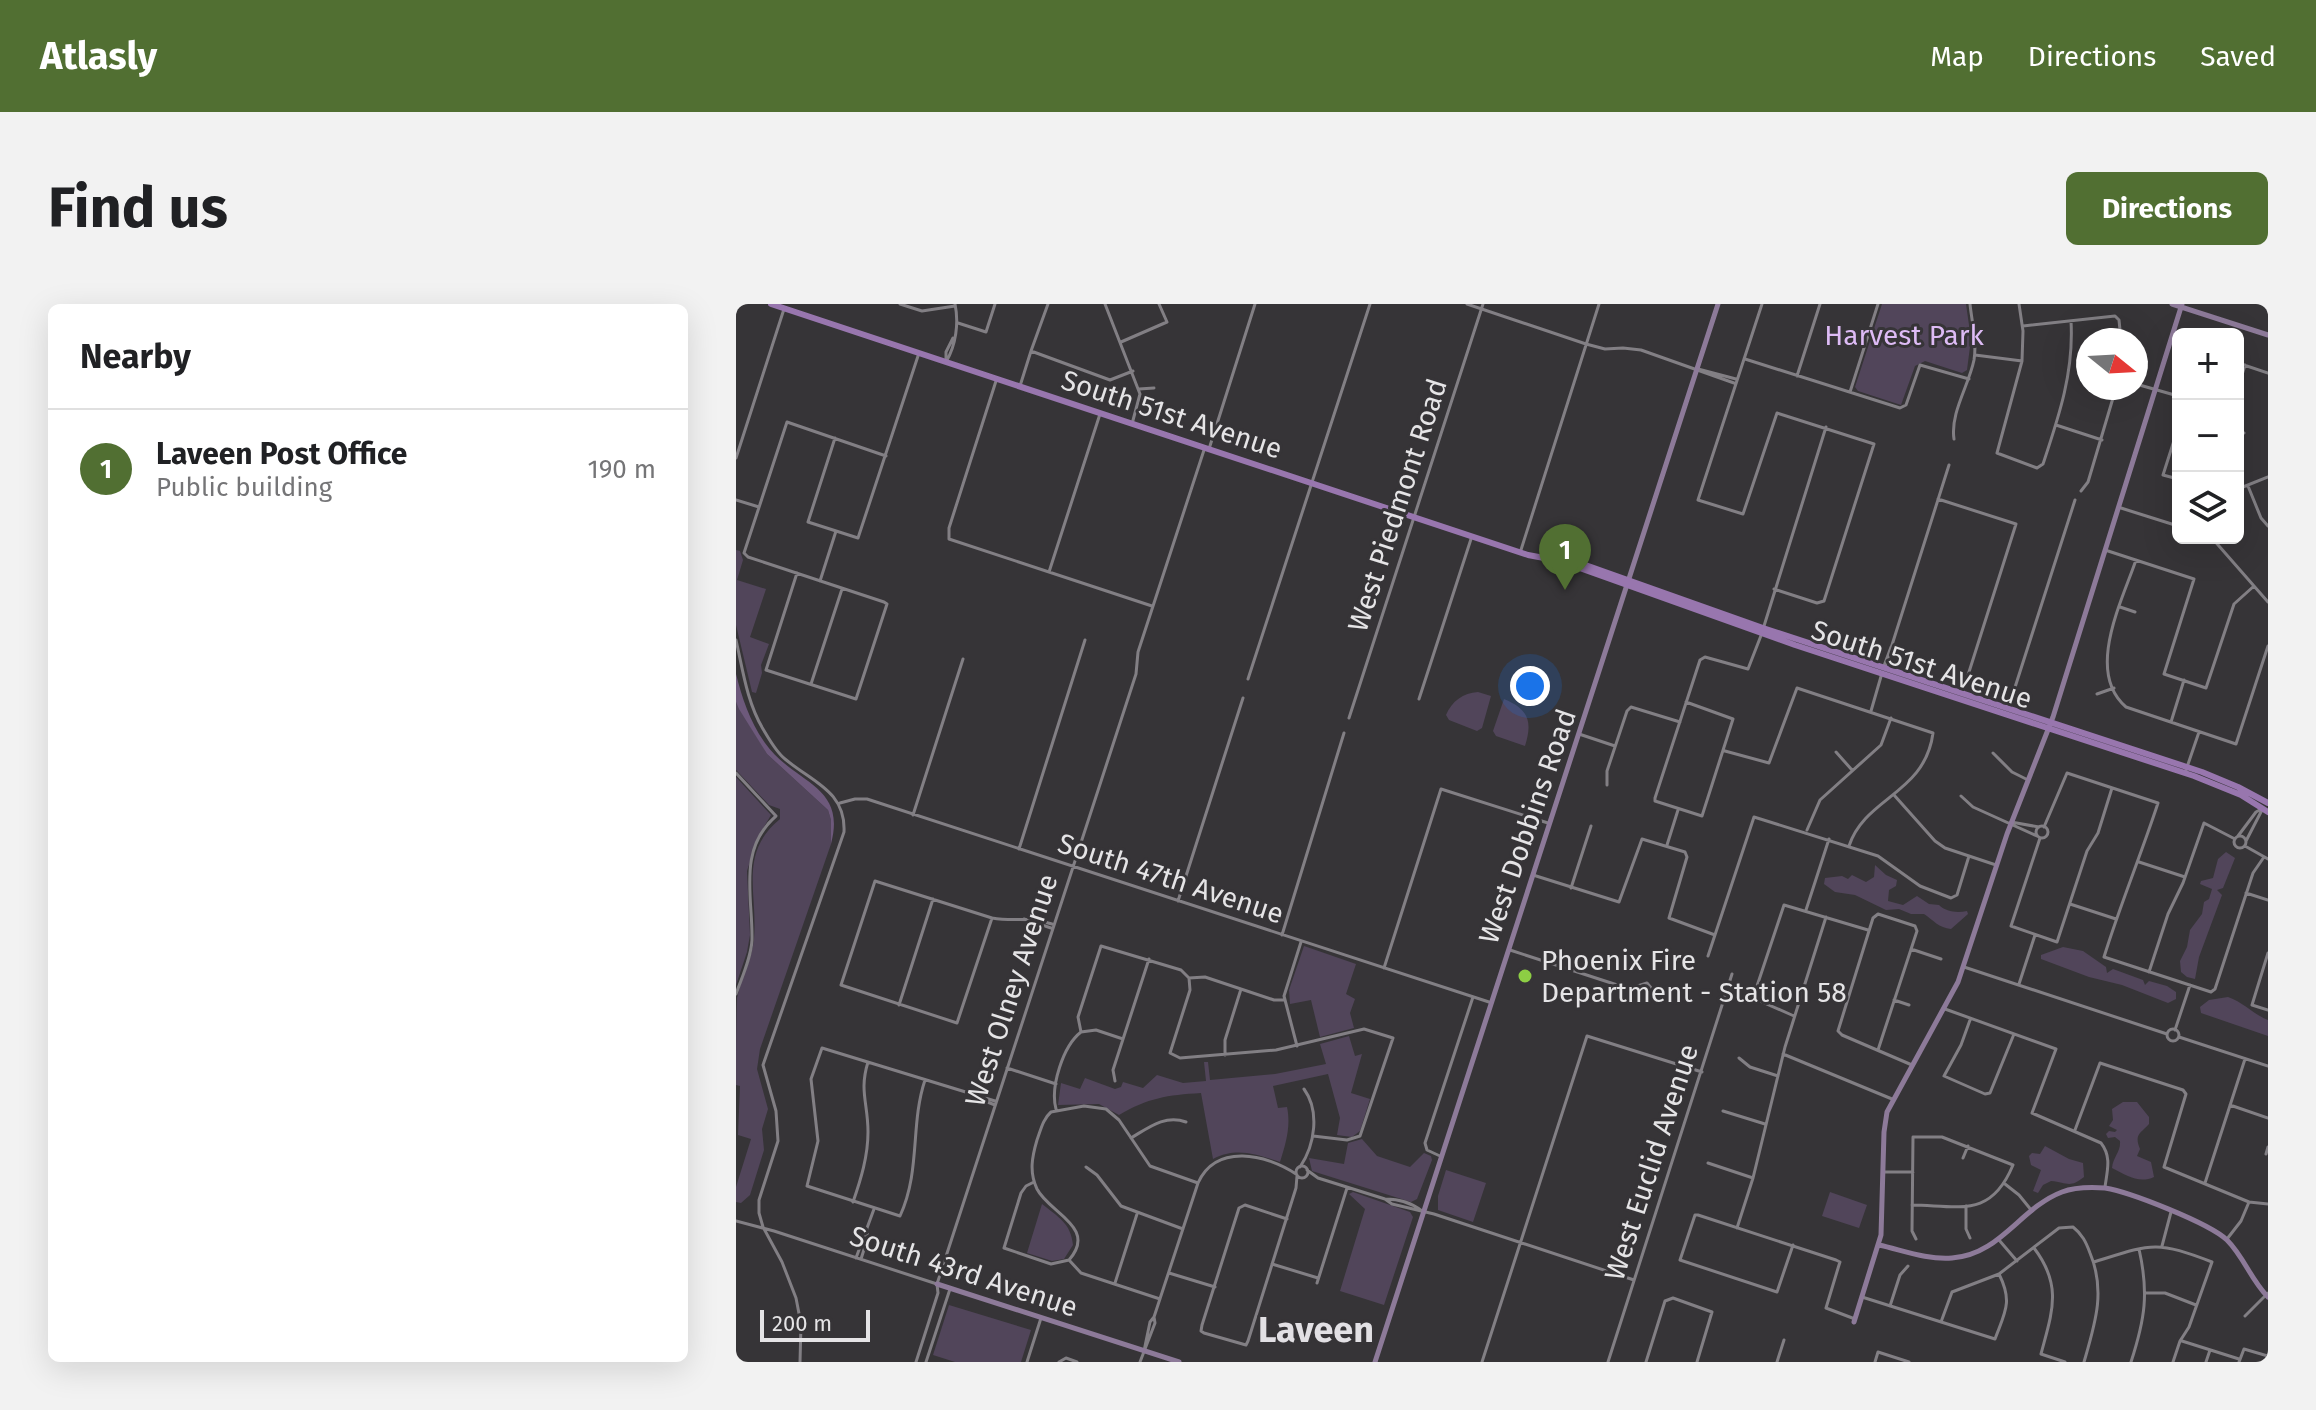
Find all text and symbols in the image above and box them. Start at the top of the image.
text: Atlasly [40,33,157,79]
text: Map [1930,40,1984,73]
text: Directions [2028,40,2156,73]
text: Saved [2200,40,2276,73]
button: Directions [2066,172,2268,245]
text: Find us [48,175,228,242]
park label: Harvest Park [1824,319,1985,352]
north arrow [2076,328,2148,400]
map controls [2172,328,2244,544]
button: + [2172,328,2244,400]
text: Nearby [80,336,191,377]
street label: South 51st Avenue [1057,363,1286,466]
street label: West Piedmont Road [1341,375,1454,636]
button: − [2172,400,2244,472]
text: Laveen Post Office [156,436,407,472]
text: 1 [100,454,112,485]
text: 190 m [587,454,656,485]
text: Public building [156,472,332,503]
button: layers [2172,472,2244,544]
pin: 1 [1539,524,1591,590]
street label: South 51st Avenue [1807,613,2036,716]
your location [1510,666,1550,706]
street label: West Dobbins Road [1472,705,1583,948]
street label: South 47th Avenue [1054,826,1288,931]
street label: West Olney Avenue [958,870,1065,1110]
place label: Phoenix Fire Department - Station 58 [1541,944,1847,1009]
marker: Phoenix Fire Department - Station 58 [1516,967,1534,985]
street label: West Euclid Avenue [1598,1040,1705,1284]
street label: South 43rd Avenue [846,1219,1082,1324]
scale bar [760,1306,870,1342]
district label: Laveen [1258,1308,1374,1352]
text: 200 m [772,1310,832,1337]

